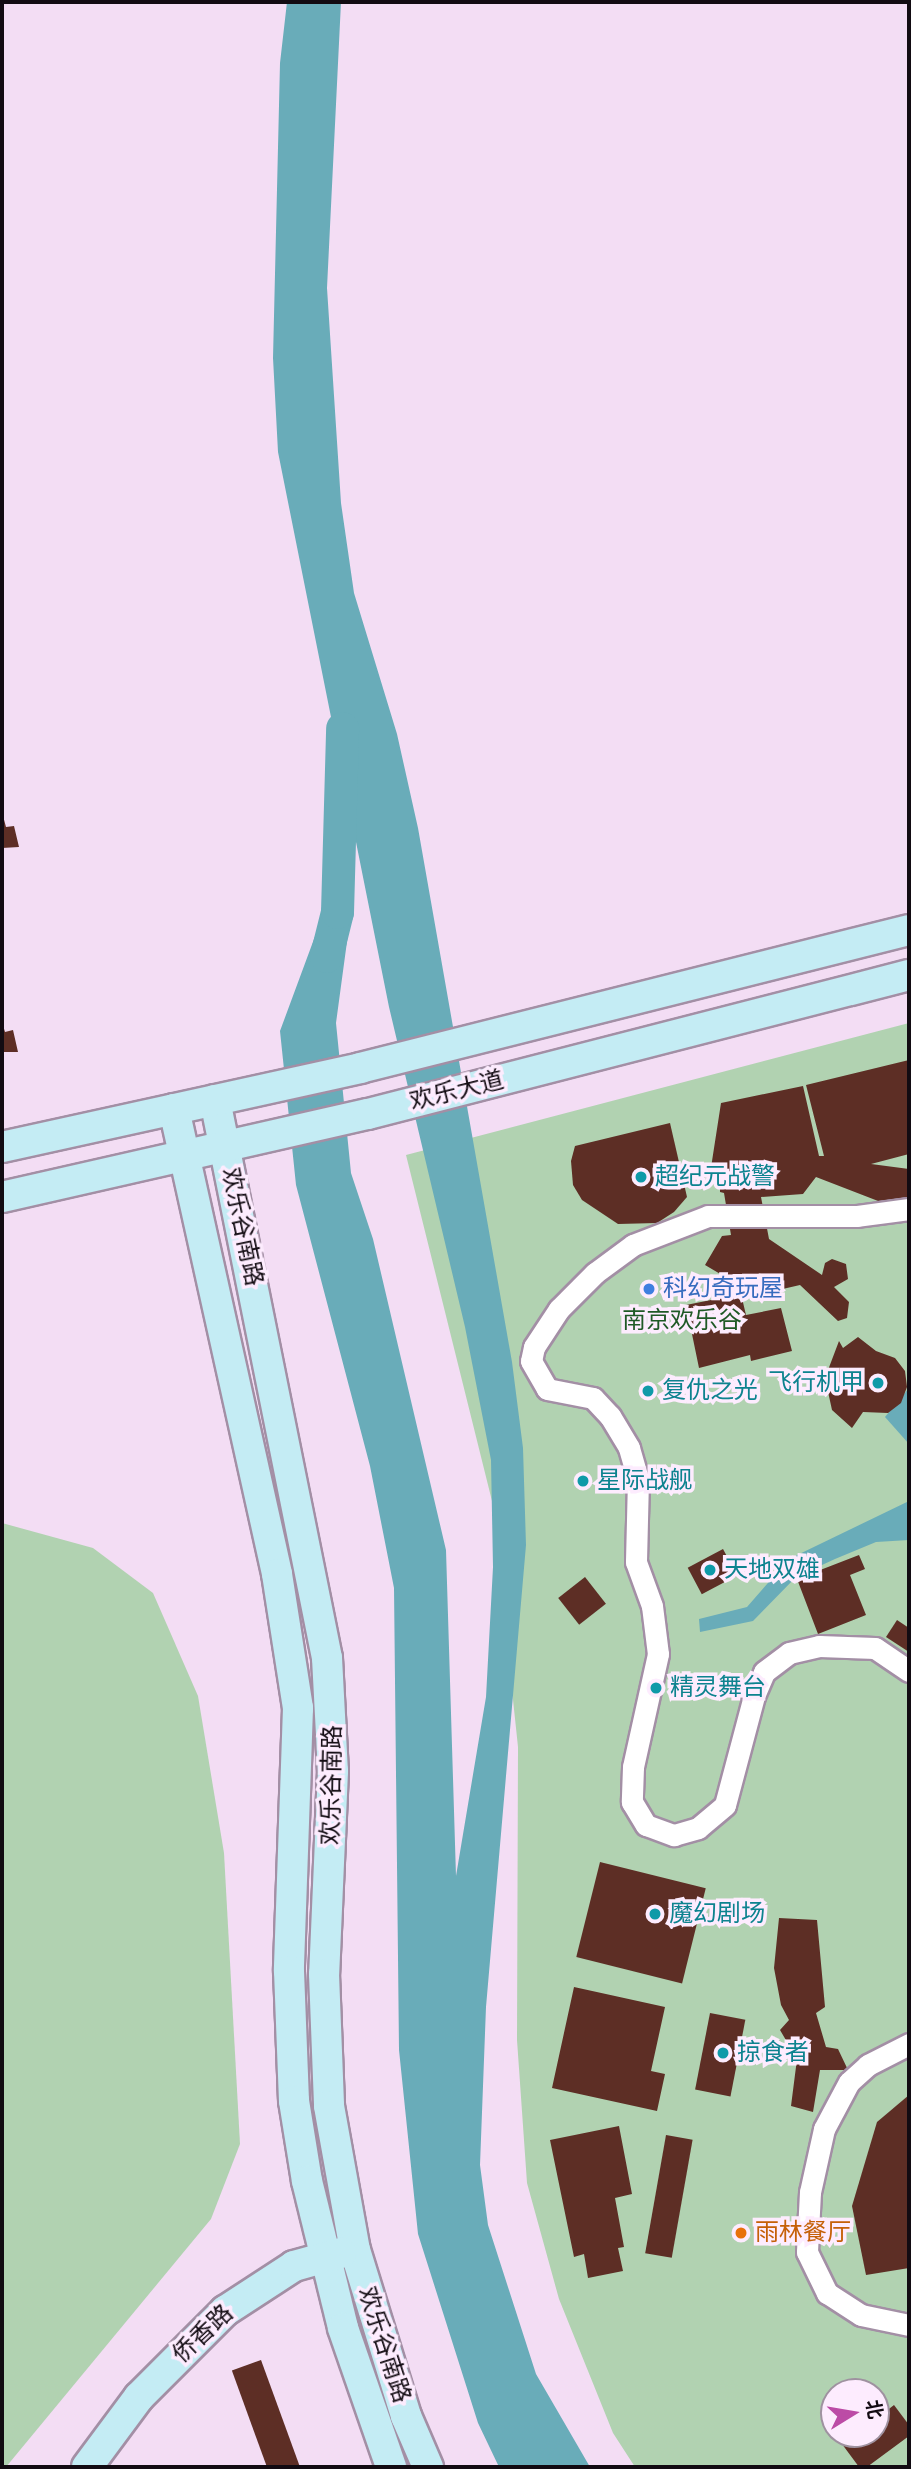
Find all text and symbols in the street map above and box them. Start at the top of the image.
street label: 欢乐大道 [407,1065,507,1117]
place label: 超纪元战警 [655,1163,775,1191]
street label: 欢乐谷南路 [215,1165,269,1289]
marker: 超纪元战警 [633,1169,649,1185]
place label: 科幻奇玩屋 [663,1275,783,1303]
marker: 科幻奇玩屋 [641,1281,657,1297]
park label: 南京欢乐谷 [622,1307,742,1335]
place label: 飞行机甲 [768,1369,864,1397]
marker: 飞行机甲 [870,1375,886,1391]
place label: 复仇之光 [662,1377,758,1405]
marker: 复仇之光 [640,1383,656,1399]
place label: 星际战舰 [597,1467,693,1495]
marker: 星际战舰 [575,1473,591,1489]
place label: 天地双雄 [724,1556,820,1584]
marker: 天地双雄 [702,1562,718,1578]
place label: 精灵舞台 [670,1674,766,1702]
marker: 精灵舞台 [648,1680,664,1696]
street label: 欢乐谷南路 [317,1725,347,1845]
place label: 魔幻剧场 [669,1900,765,1928]
marker: 魔幻剧场 [647,1906,663,1922]
place label: 掠食者 [737,2039,809,2067]
marker: 掠食者 [715,2045,731,2061]
place label: 雨林餐厅 [755,2219,851,2247]
marker: 雨林餐厅 [733,2225,749,2241]
street label: 欢乐谷南路 [352,2283,416,2407]
street label: 侨香路 [167,2299,239,2369]
north arrow [820,2378,890,2448]
text: 北 [861,2398,886,2421]

